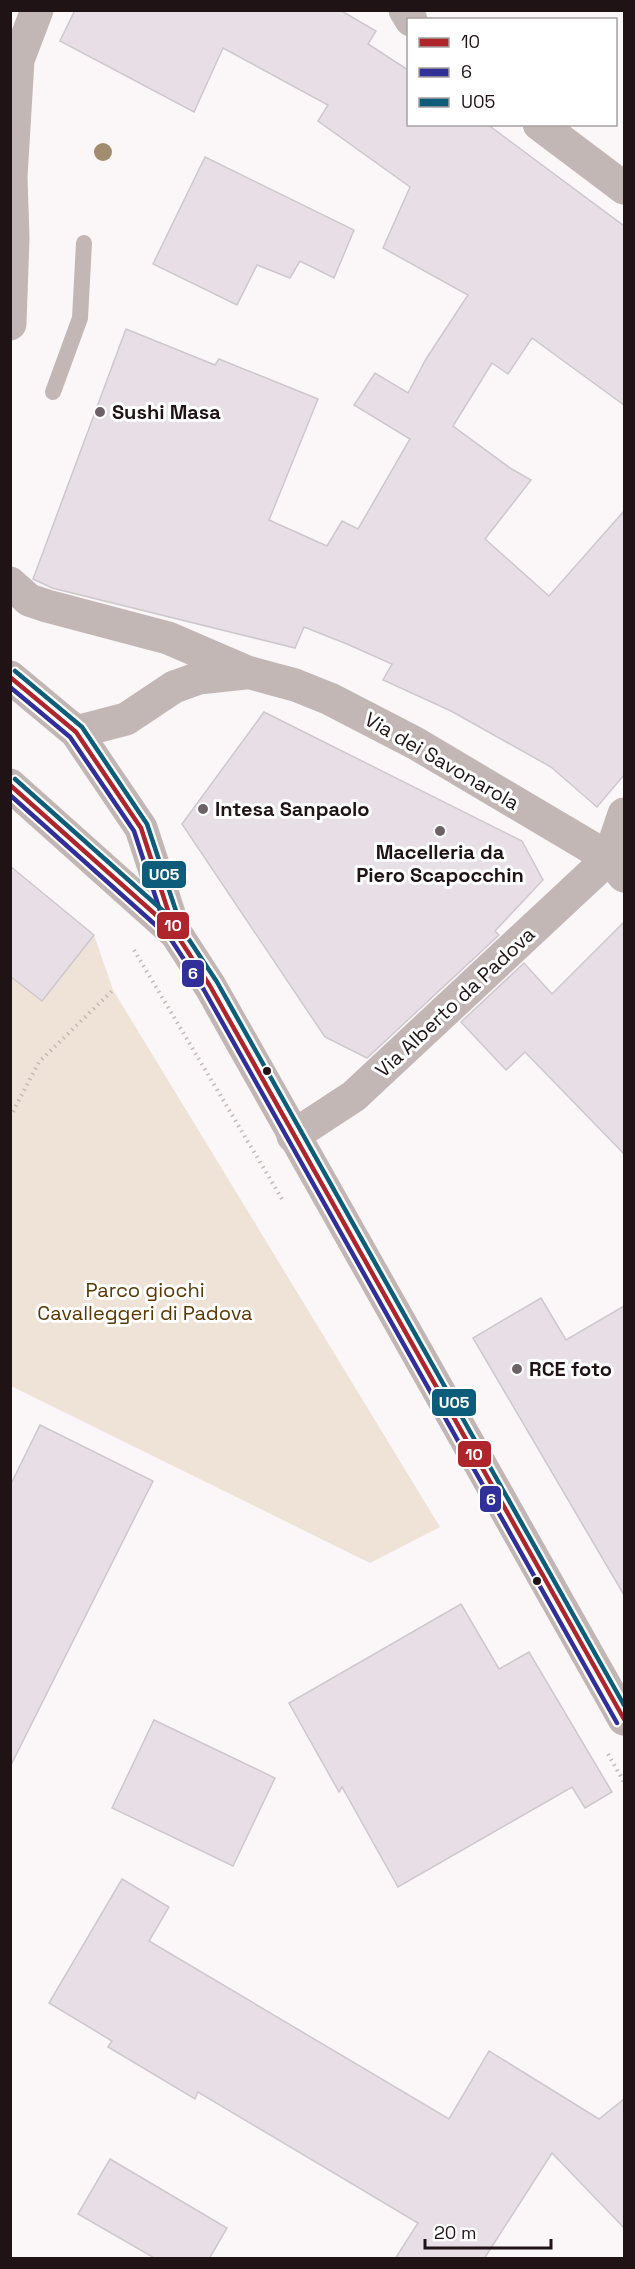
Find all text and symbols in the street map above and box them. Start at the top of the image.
legend [407,18,617,126]
text: 10 [461,30,480,53]
text: 6 [461,60,472,83]
text: U05 [461,90,495,113]
place label: Sushi Masa [112,399,221,425]
marker: Sushi Masa [93,405,107,419]
street label: Via dei Savonarola [360,706,524,816]
place label: Intesa Sanpaolo [215,796,370,822]
marker: Intesa Sanpaolo [196,802,210,816]
marker: Macelleria da Piero Scapocchin [433,824,447,838]
place label: Macelleria da Piero Scapocchin [356,839,524,888]
line badge: U05 [141,860,187,889]
text: U05 [149,864,180,885]
line badge: 10 [156,911,190,940]
text: 10 [164,915,182,936]
street label: Via Alberto da Padova [370,921,540,1083]
line badge: 6 [181,959,205,988]
text: 6 [188,963,198,984]
unlabelled marker [261,1065,273,1077]
park label: Parco giochi Cavalleggeri di Padova [37,1277,253,1326]
place label: RCE foto [529,1356,612,1382]
marker: RCE foto [510,1362,524,1376]
line badge: U05 [431,1388,477,1417]
text: U05 [439,1392,470,1413]
line badge: 10 [457,1440,492,1468]
text: 10 [465,1444,483,1465]
line badge: 6 [479,1485,502,1513]
text: 6 [486,1489,496,1510]
unlabelled marker [531,1575,543,1587]
scale bar [425,2212,551,2250]
text: 20 m [434,2221,477,2244]

